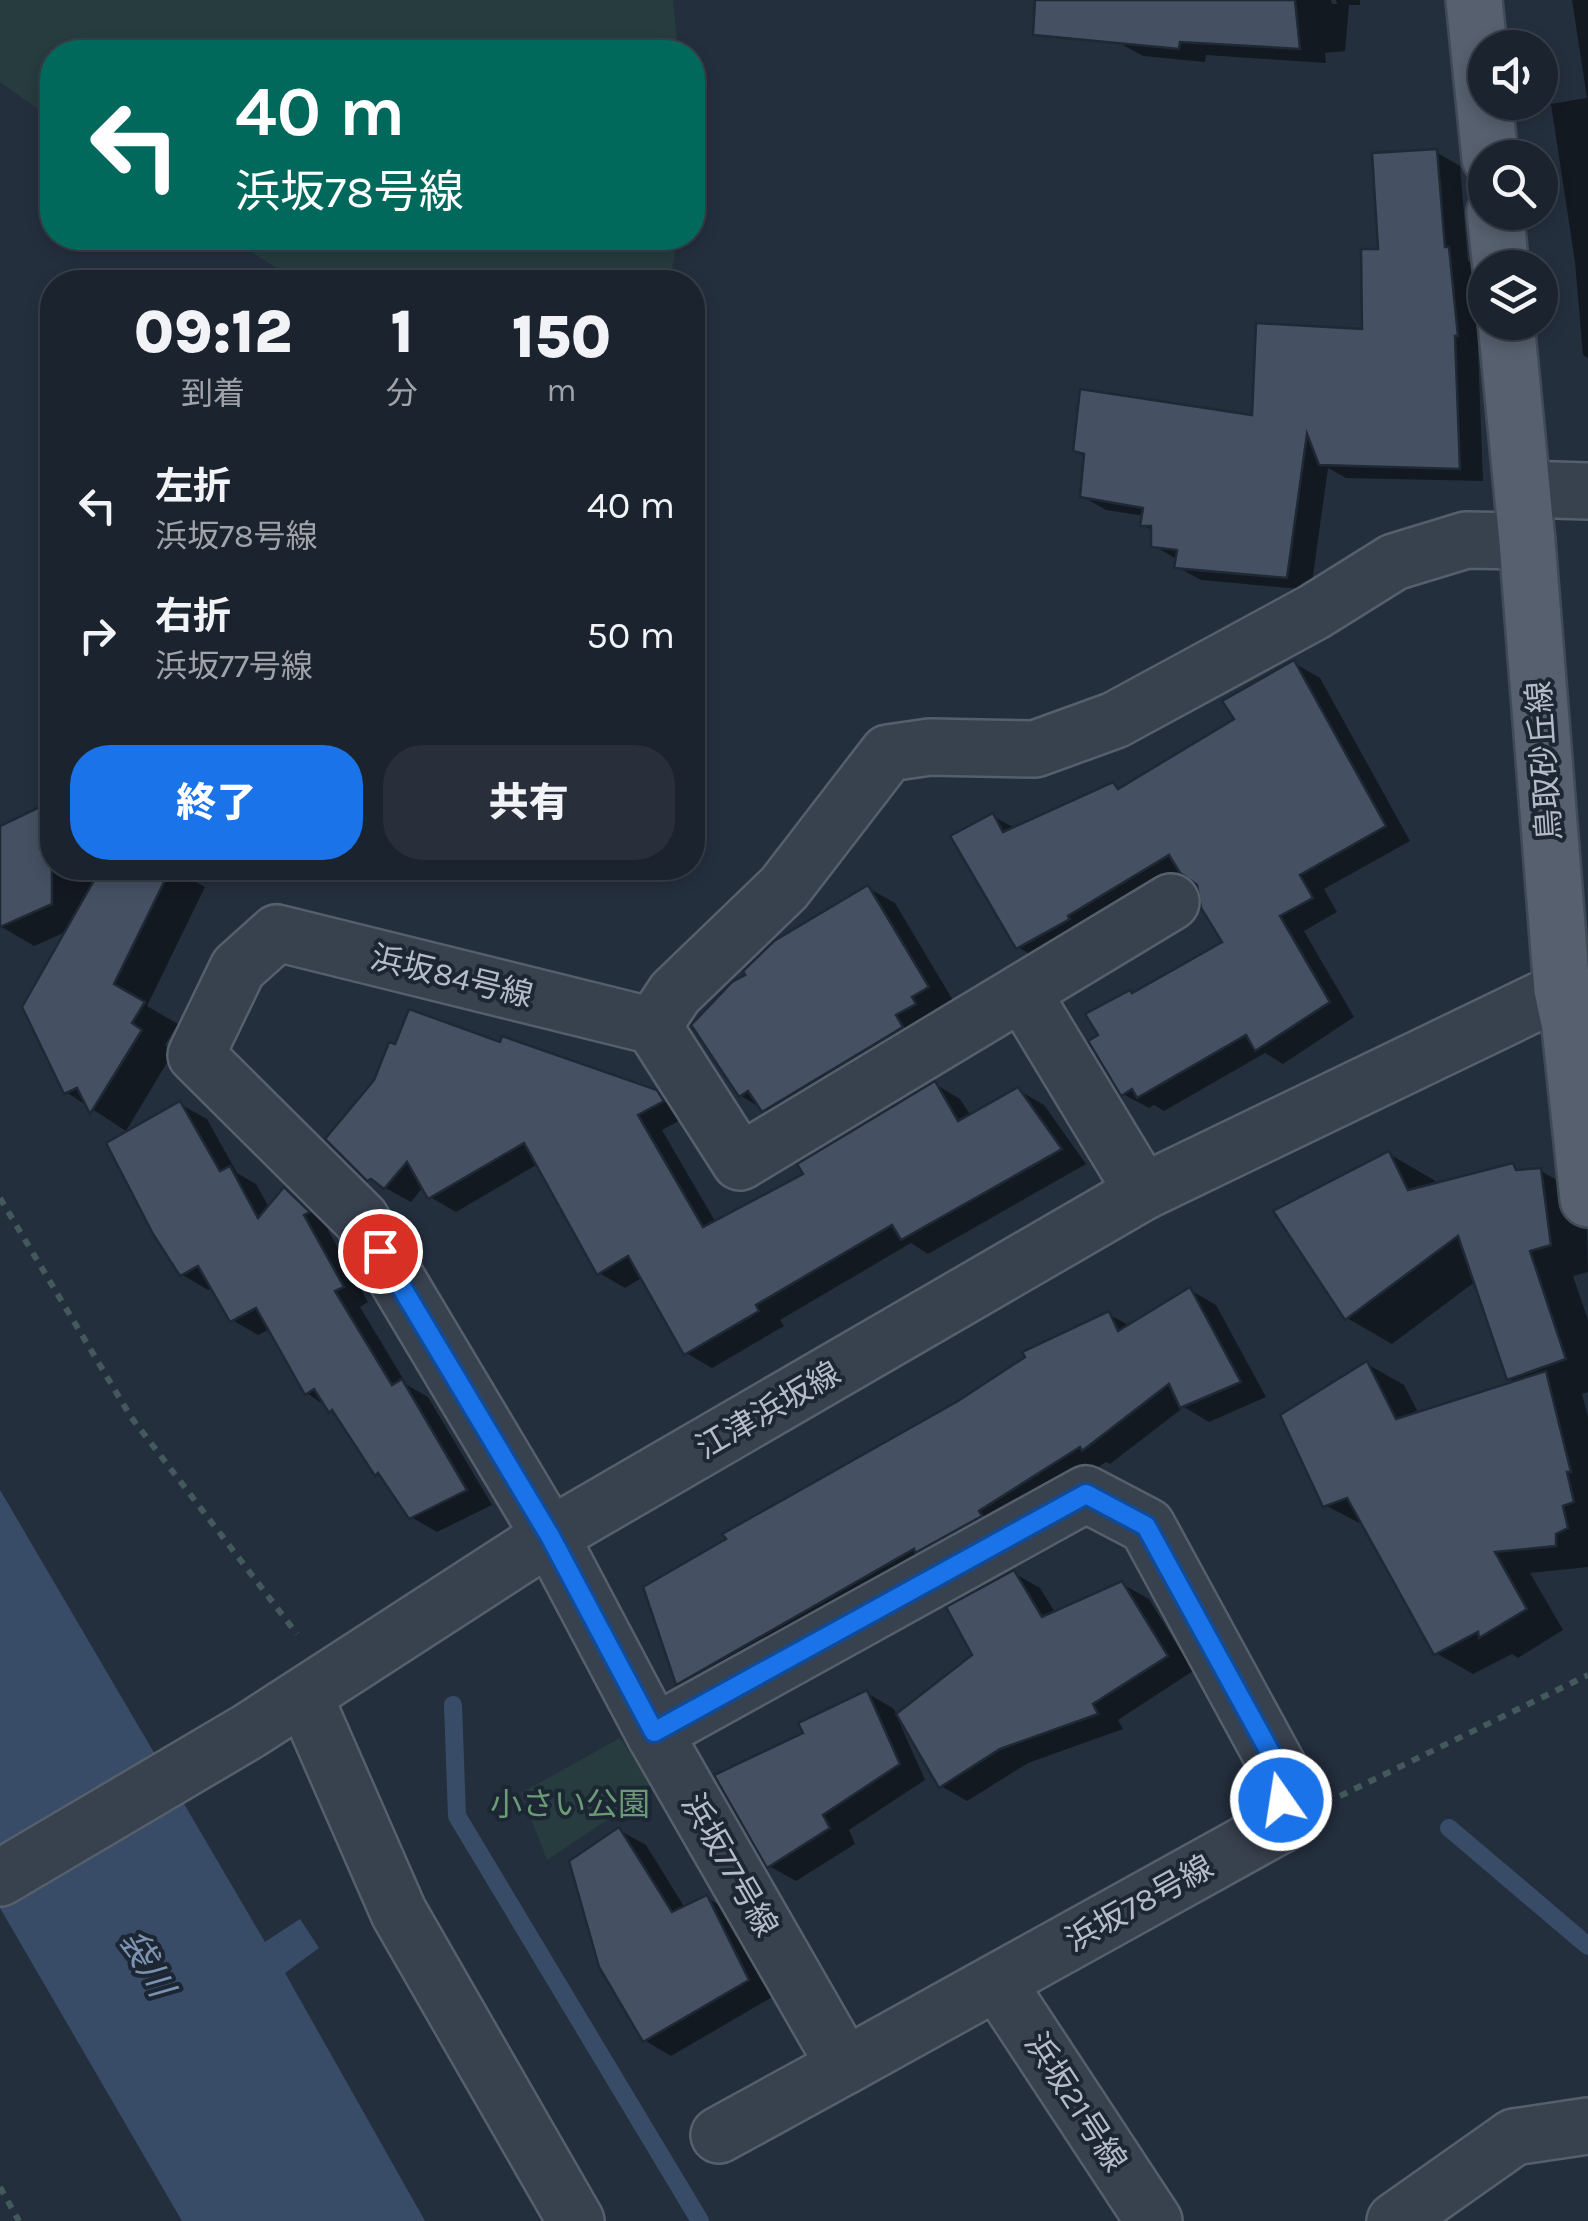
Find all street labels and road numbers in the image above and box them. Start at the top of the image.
street label: 鳥取砂丘線 [1520,680,1569,842]
street label: 浜坂84号線 [367,939,537,1014]
street label: 江津浜坂線 [690,1354,847,1466]
street label: 浜坂77号線 [674,1788,785,1943]
street label: 浜坂78号線 [1059,1848,1219,1959]
street label: 浜坂21号線 [1017,2026,1134,2178]

